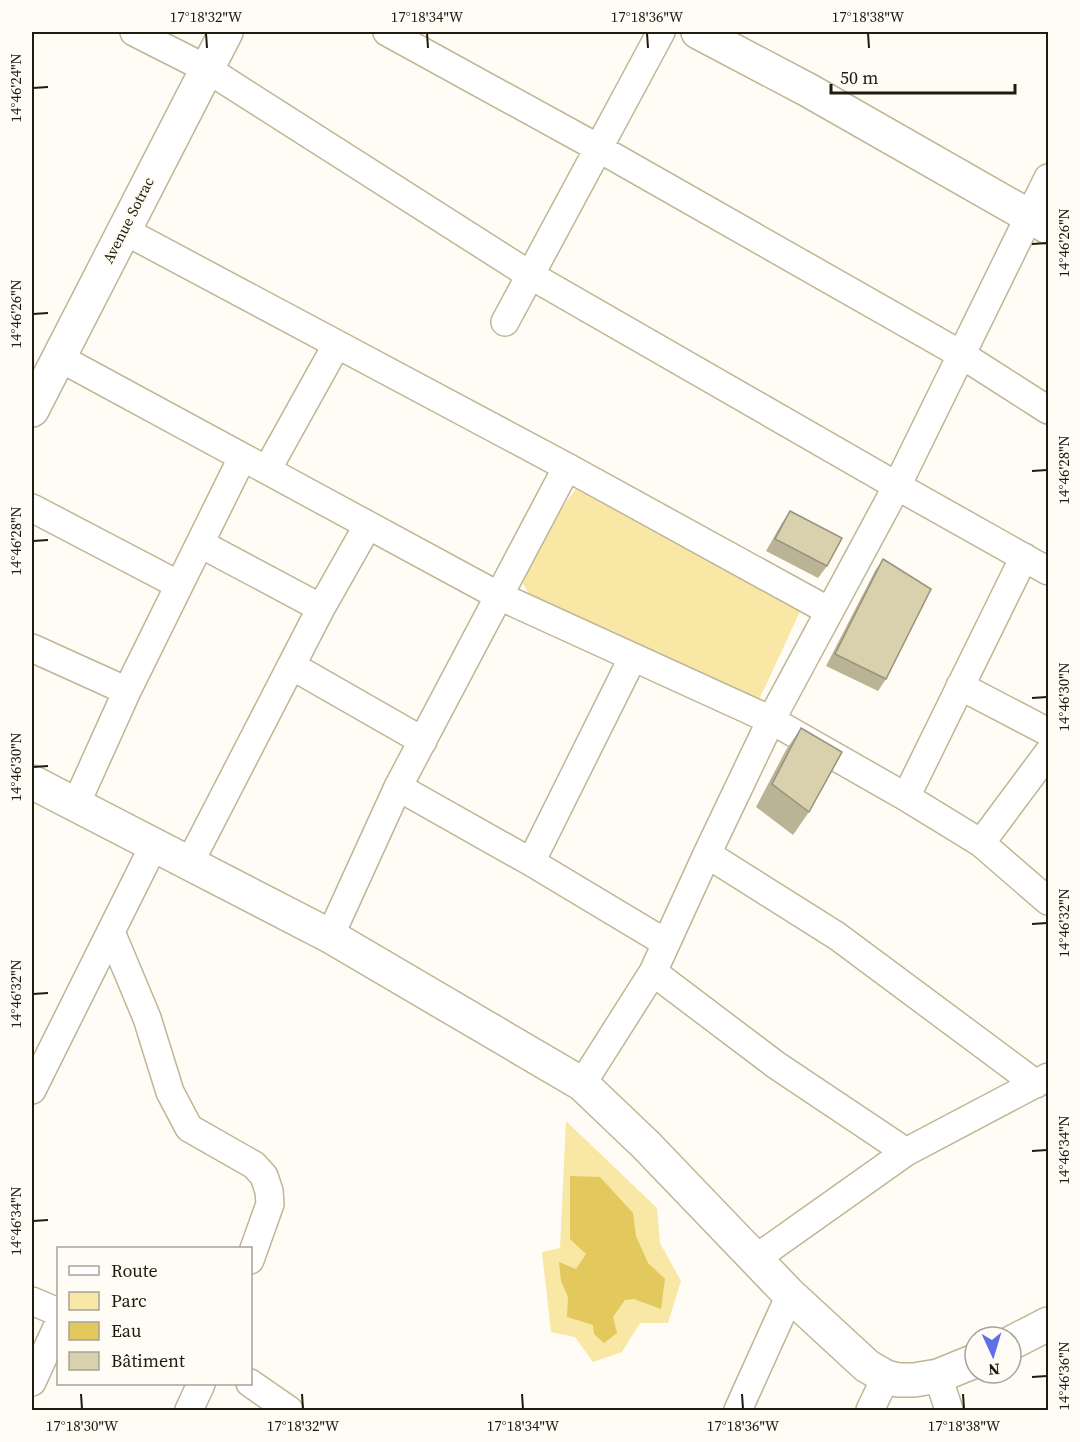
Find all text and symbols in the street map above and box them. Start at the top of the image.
text: 17°18'32"W [170,6,243,27]
text: 17°18'34"W [391,6,464,27]
text: 17°18'36"W [611,6,684,27]
text: 17°18'38"W [832,6,905,27]
text: 14°46'24"N [5,53,26,123]
scale bar [831,57,1016,95]
text: 50 m [840,65,878,90]
street label: Avenue Sotrac [97,173,159,267]
text: 14°46'26"N [1053,208,1074,278]
text: 14°46'26"N [5,279,26,349]
text: 14°46'28"N [1053,435,1074,505]
text: 14°46'28"N [5,506,26,576]
text: 14°46'30"N [1053,662,1074,732]
text: 14°46'30"N [5,732,26,802]
text: 14°46'32"N [1053,888,1074,958]
text: 14°46'32"N [5,959,26,1029]
text: 14°46'34"N [1053,1115,1074,1185]
text: 14°46'34"N [5,1186,26,1256]
legend [57,1247,252,1385]
text: Route [111,1258,158,1283]
text: Parc [111,1288,147,1313]
text: Eau [111,1318,142,1343]
north arrow [963,1325,1023,1385]
text: 14°46'36"N [1053,1341,1074,1411]
text: Bâtiment [111,1348,185,1373]
text: N [987,1359,1001,1381]
text: 17°18'30"W [46,1415,119,1436]
text: 17°18'32"W [267,1415,340,1436]
text: 17°18'34"W [487,1415,560,1436]
text: 17°18'36"W [707,1415,780,1436]
text: 17°18'38"W [928,1415,1001,1436]

